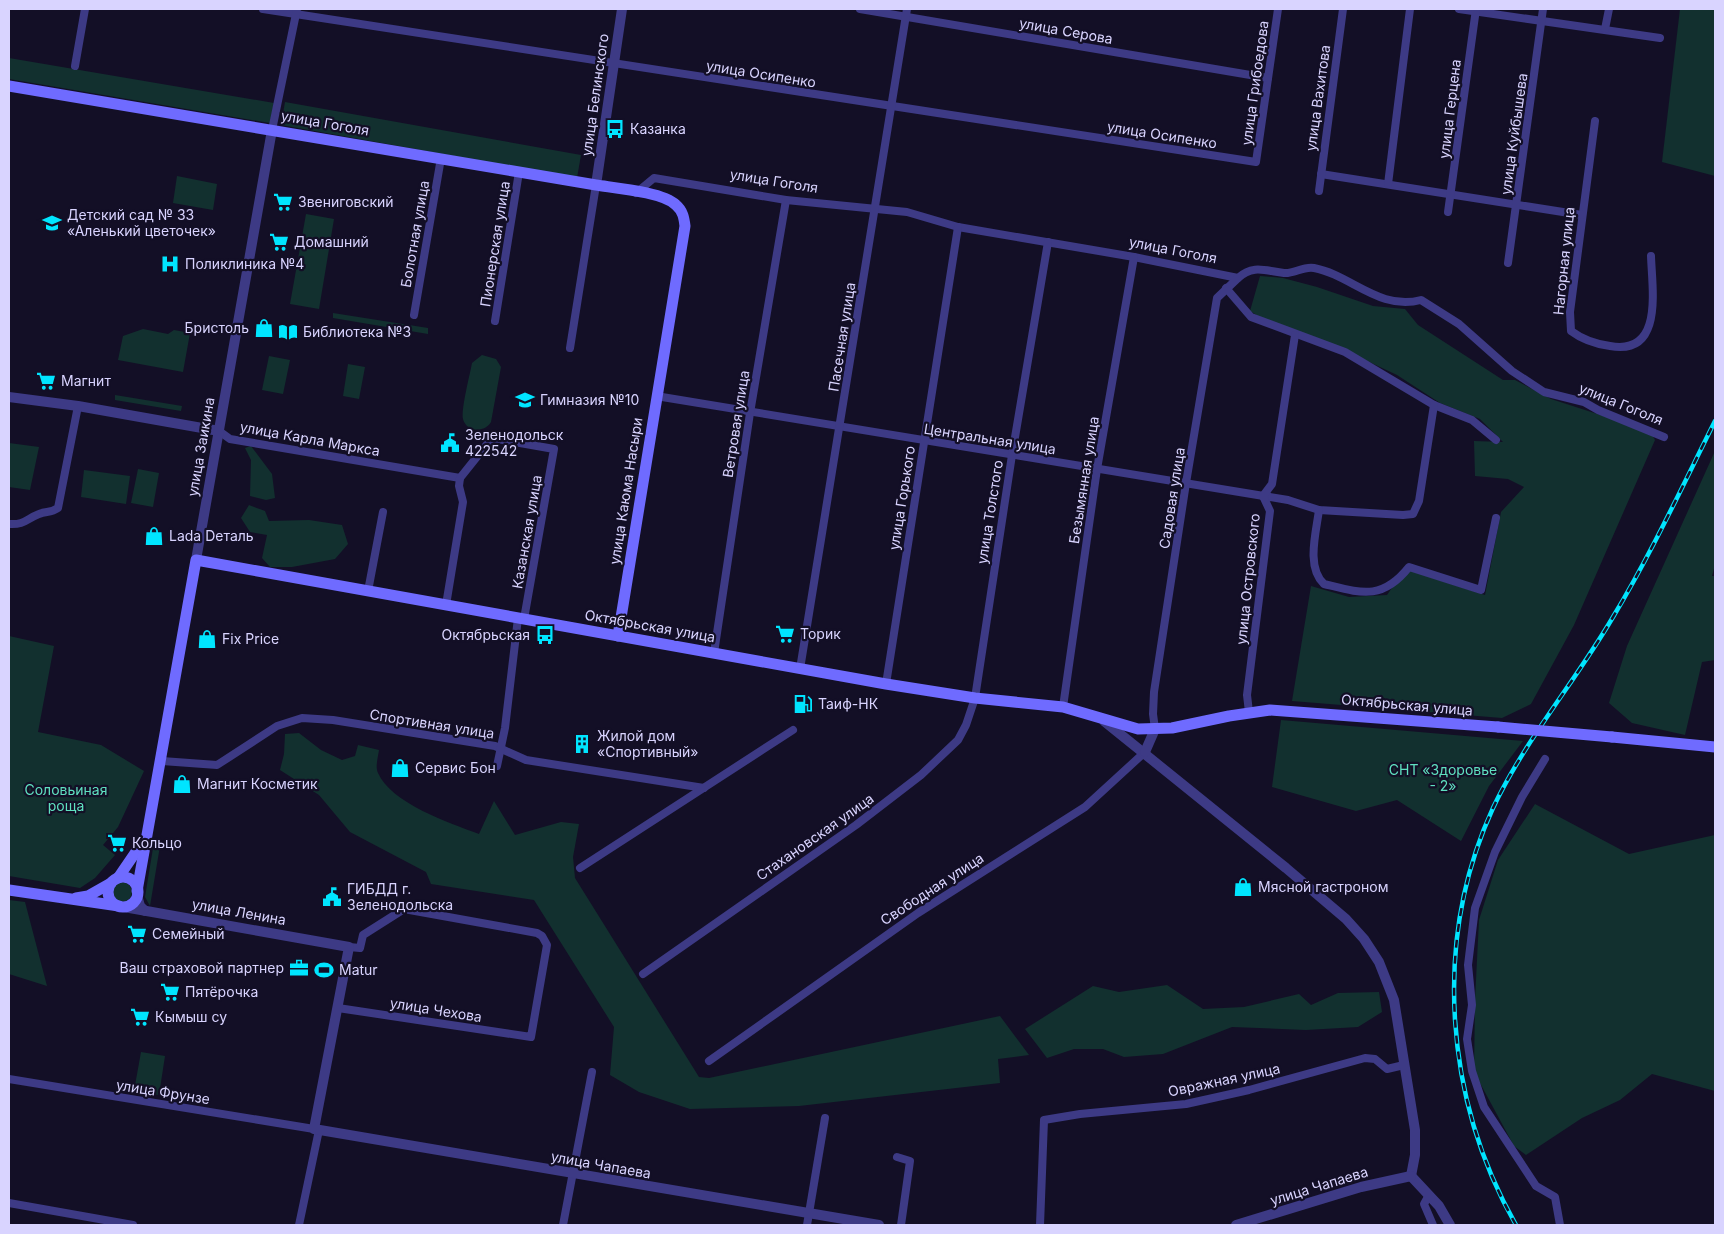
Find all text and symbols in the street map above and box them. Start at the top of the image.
street label: улица Серова [1018,14,1114,47]
street label: улица Грибоедова [1237,20,1272,146]
street label: улица Белинского [577,33,612,157]
street label: улица Вахитова [1302,44,1333,152]
street label: улица Осипенко [705,56,817,91]
street label: улица Герцена [1435,58,1464,160]
street label: улица Куйбышева [1497,72,1530,196]
street label: улица Гоголя [280,106,370,139]
street label: улица Осипенко [1106,117,1218,152]
bus stop icon: Казанка [604,118,626,140]
place label: Казанка [630,120,686,137]
street label: улица Гоголя [729,165,819,196]
street label: Болотная улица [397,179,432,289]
street label: Пионерская улица [476,180,513,308]
supermarket icon: Звениговский [272,191,294,213]
place label: Звениговский [298,193,394,210]
place label: Детский сад № 33 «Аленький цветочек» [67,206,216,239]
street label: Нагорная улица [1549,206,1578,316]
school or university icon: Детский сад № 33 «Аленький цветочек» [41,212,63,234]
supermarket icon: Домашний [268,231,290,253]
place label: Домашний [294,233,369,250]
street label: улица Гоголя [1128,233,1218,266]
hospital icon: Поликлиника №4 [159,253,181,275]
place label: Поликлиника №4 [185,255,304,272]
street label: Пасечная улица [824,281,859,393]
shop icon: Бристоль [253,317,275,339]
place label: Бристоль [185,319,249,336]
library icon: Библиотека №3 [277,321,299,343]
place label: Библиотека №3 [303,323,411,340]
street label: Ветровая улица [719,369,752,479]
supermarket icon: Магнит [35,370,57,392]
place label: Магнит [61,372,111,389]
street label: улица Гоголя [1577,379,1666,428]
school or university icon: Гимназия №10 [514,389,536,411]
place label: Гимназия №10 [540,391,639,408]
street label: улица Заикина [183,396,218,498]
street label: Безымянная улица [1065,415,1102,545]
street label: улица Каюма Насыри [605,416,646,566]
street label: улица Карла Маркса [239,418,381,459]
street label: Центральная улица [923,420,1057,457]
place label: Зеленодольск 422542 [465,426,564,459]
public building icon: Зеленодольск 422542 [439,432,461,454]
street label: улица Горького [885,445,918,551]
street label: Садовая улица [1155,446,1188,550]
street label: улица Толстого [973,459,1006,565]
street label: Казанская улица [508,474,545,590]
street label: улица Островского [1232,512,1263,645]
shop icon: Lada Dеталь [143,525,165,547]
place label: Lada Dеталь [169,527,254,544]
street label: Октябрьская улица [584,606,717,645]
supermarket icon: Торик [774,623,796,645]
bus stop icon: Октябрьская [534,624,556,646]
place label: Торик [800,625,841,642]
place label: Октябрьская [442,626,530,643]
shop icon: Fix Price [196,628,218,650]
place label: Fix Price [222,630,279,647]
street label: Октябрьская улица [1340,690,1474,719]
fuel station icon: Таиф-НК [792,693,814,715]
place label: Таиф-НК [818,695,879,712]
street label: Спортивная улица [369,705,496,742]
place label: Жилой дом «Спортивный» [597,727,699,760]
building icon: Жилой дом «Спортивный» [571,733,593,755]
shop icon: Сервис Бон [389,757,411,779]
place label: Сервис Бон [415,759,496,776]
park label: СНТ «Здоровье - 2» [1389,761,1497,794]
shop icon: Магнит Косметик [171,773,193,795]
place label: Магнит Косметик [197,775,318,792]
park label: Соловьиная роща [25,781,107,814]
street label: Стахановская улица [753,790,877,884]
supermarket icon: Кольцо [106,832,128,854]
place label: Кольцо [132,834,182,851]
street label: Свободная улица [877,849,987,928]
shop icon: Мясной гастроном [1232,876,1254,898]
place label: Мясной гастроном [1258,878,1388,895]
place label: ГИБДД г. Зеленодольска [347,880,453,913]
public building icon: ГИБДД г. Зеленодольска [321,886,343,908]
street label: улица Ленина [191,895,287,928]
supermarket icon: Семейный [126,923,148,945]
place label: Семейный [152,925,224,942]
office icon: Ваш страховой партнер [288,957,310,979]
place label: Ваш страховой партнер [120,959,284,976]
sports icon: Matur [313,959,335,981]
place label: Matur [339,961,378,978]
supermarket icon: Пятёрочка [159,981,181,1003]
place label: Пятёрочка [185,983,258,1000]
street label: улица Чехова [389,994,483,1025]
supermarket icon: Кымыш су [129,1006,151,1028]
place label: Кымыш су [155,1008,227,1025]
street label: Овражная улица [1166,1059,1281,1100]
street label: улица Фрунзе [115,1076,211,1107]
street label: улица Чапаева [550,1147,653,1182]
street label: улица Чапаева [1268,1163,1370,1208]

